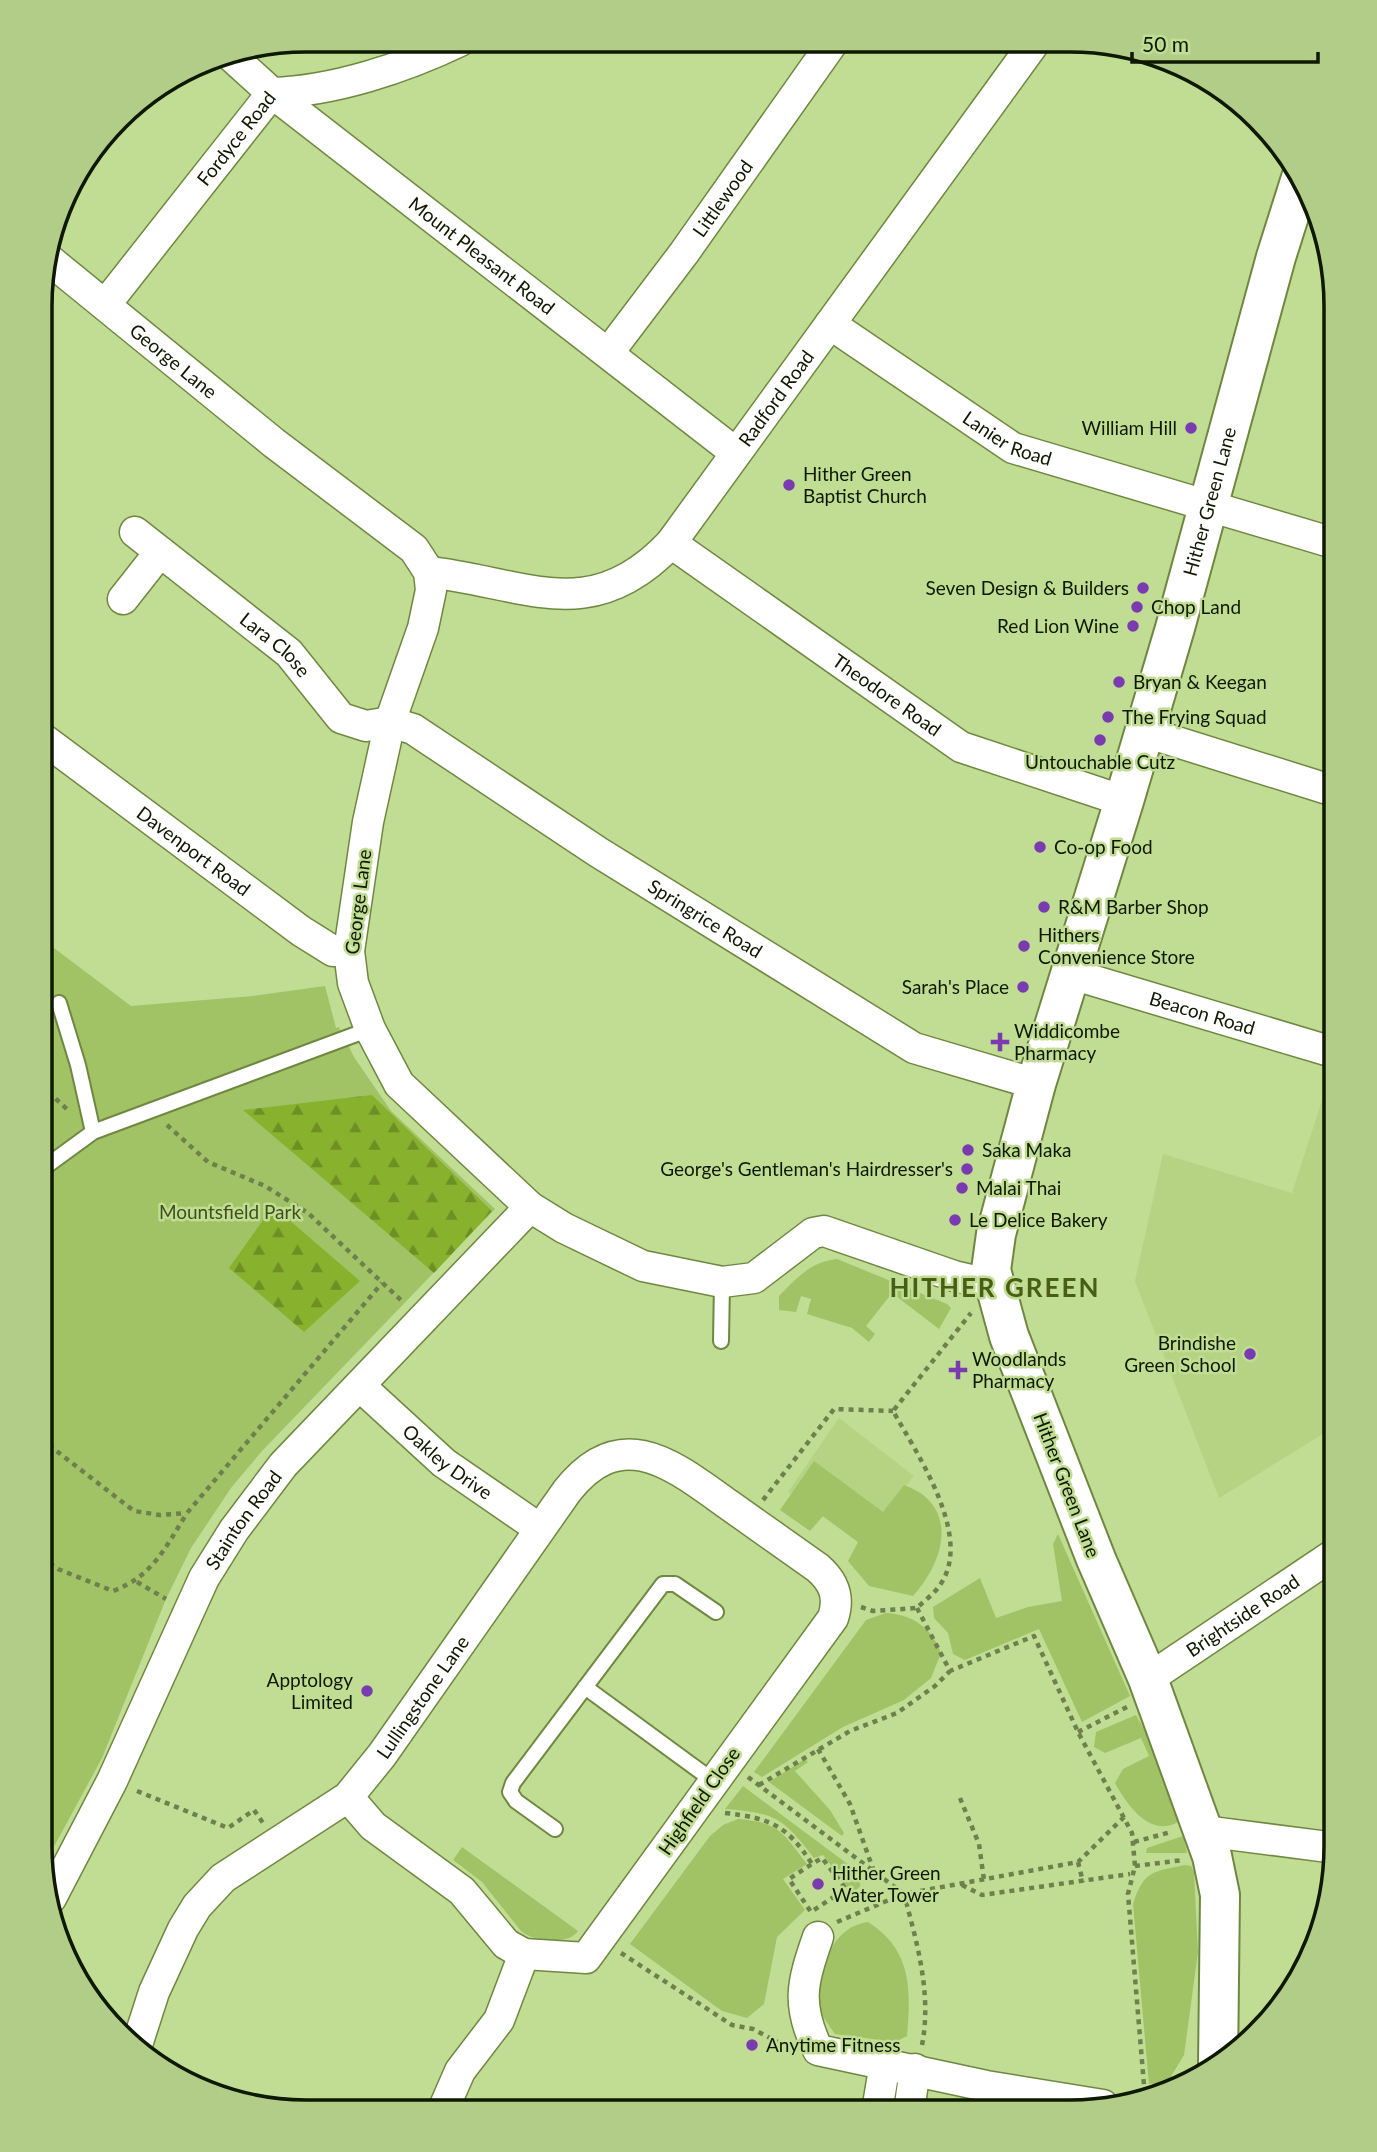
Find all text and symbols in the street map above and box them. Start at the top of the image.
scale bar [1132,21,1318,65]
text: 50 m [1142,31,1189,56]
street label: Fordyce Road [192,86,280,190]
street label: Littlewood [687,155,757,241]
street label: Mount Pleasant Road [404,192,559,319]
street label: George Lane [125,318,222,403]
street label: Radford Road [733,345,818,451]
street label: Lanier Road [959,405,1055,470]
place label: William Hill [1081,416,1177,439]
marker: William Hill [1183,420,1199,436]
street label: Hither Green Lane [1178,424,1240,578]
place label: Hither Green Baptist Church [803,462,927,507]
marker: Hither Green Baptist Church [781,477,797,493]
place label: Seven Design & Builders [926,576,1129,599]
marker: Seven Design & Builders [1135,580,1151,596]
place label: Chop Land [1151,595,1241,618]
marker: Chop Land [1129,599,1145,615]
street label: Lara Close [236,607,316,681]
place label: Red Lion Wine [997,614,1119,637]
marker: Red Lion Wine [1125,618,1141,634]
street label: Theodore Road [828,648,946,741]
place label: Bryan & Keegan [1133,670,1267,693]
marker: Bryan & Keegan [1111,674,1127,690]
place label: The Frying Squad [1122,705,1267,728]
marker: The Frying Squad [1100,709,1116,725]
marker: Untouchable Cutz [1092,732,1108,748]
place label: Untouchable Cutz [1025,750,1175,773]
street label: Davenport Road [133,801,255,900]
place label: Co-op Food [1054,835,1153,858]
marker: Co-op Food [1032,839,1048,855]
street label: George Lane [340,848,375,956]
street label: Springrice Road [644,874,767,962]
place label: R&M Barber Shop [1058,895,1209,918]
marker: R&M Barber Shop [1036,899,1052,915]
place label: Hithers Convenience Store [1038,923,1195,968]
marker: Hithers Convenience Store [1016,938,1032,954]
place label: Sarah's Place [902,975,1009,998]
marker: Sarah's Place [1015,979,1031,995]
street label: Beacon Road [1147,986,1258,1039]
place label: Widdicombe Pharmacy [1014,1019,1120,1064]
marker: Widdicombe Pharmacy [992,1034,1008,1050]
place label: Saka Maka [982,1138,1071,1161]
marker: Saka Maka [960,1142,976,1158]
place label: George's Gentleman's Hairdresser's [660,1157,953,1180]
marker: George's Gentleman's Hairdresser's [959,1161,975,1177]
place label: Malai Thai [976,1176,1061,1199]
marker: Malai Thai [954,1180,970,1196]
park label: Mountsfield Park [159,1200,301,1223]
place label: Le Delice Bakery [969,1208,1108,1231]
marker: Le Delice Bakery [947,1212,963,1228]
district label: HITHER GREEN [890,1271,1100,1303]
place label: Brindishe Green School [1124,1331,1236,1376]
marker: Brindishe Green School [1242,1346,1258,1362]
place label: Woodlands Pharmacy [972,1347,1066,1392]
marker: Woodlands Pharmacy [950,1362,966,1378]
street label: Hither Green Lane [1029,1409,1106,1561]
street label: Oakley Drive [398,1419,497,1504]
street label: Stainton Road [200,1465,286,1574]
street label: Brightside Road [1181,1569,1303,1661]
street label: Lullingstone Lane [371,1631,473,1763]
place label: Apptology Limited [267,1668,353,1713]
marker: Apptology Limited [359,1683,375,1699]
street label: Highfield Close [653,1742,744,1859]
place label: Hither Green Water Tower [832,1861,941,1906]
marker: Hither Green Water Tower [810,1876,826,1892]
place label: Anytime Fitness [766,2033,900,2056]
marker: Anytime Fitness [744,2037,760,2053]

